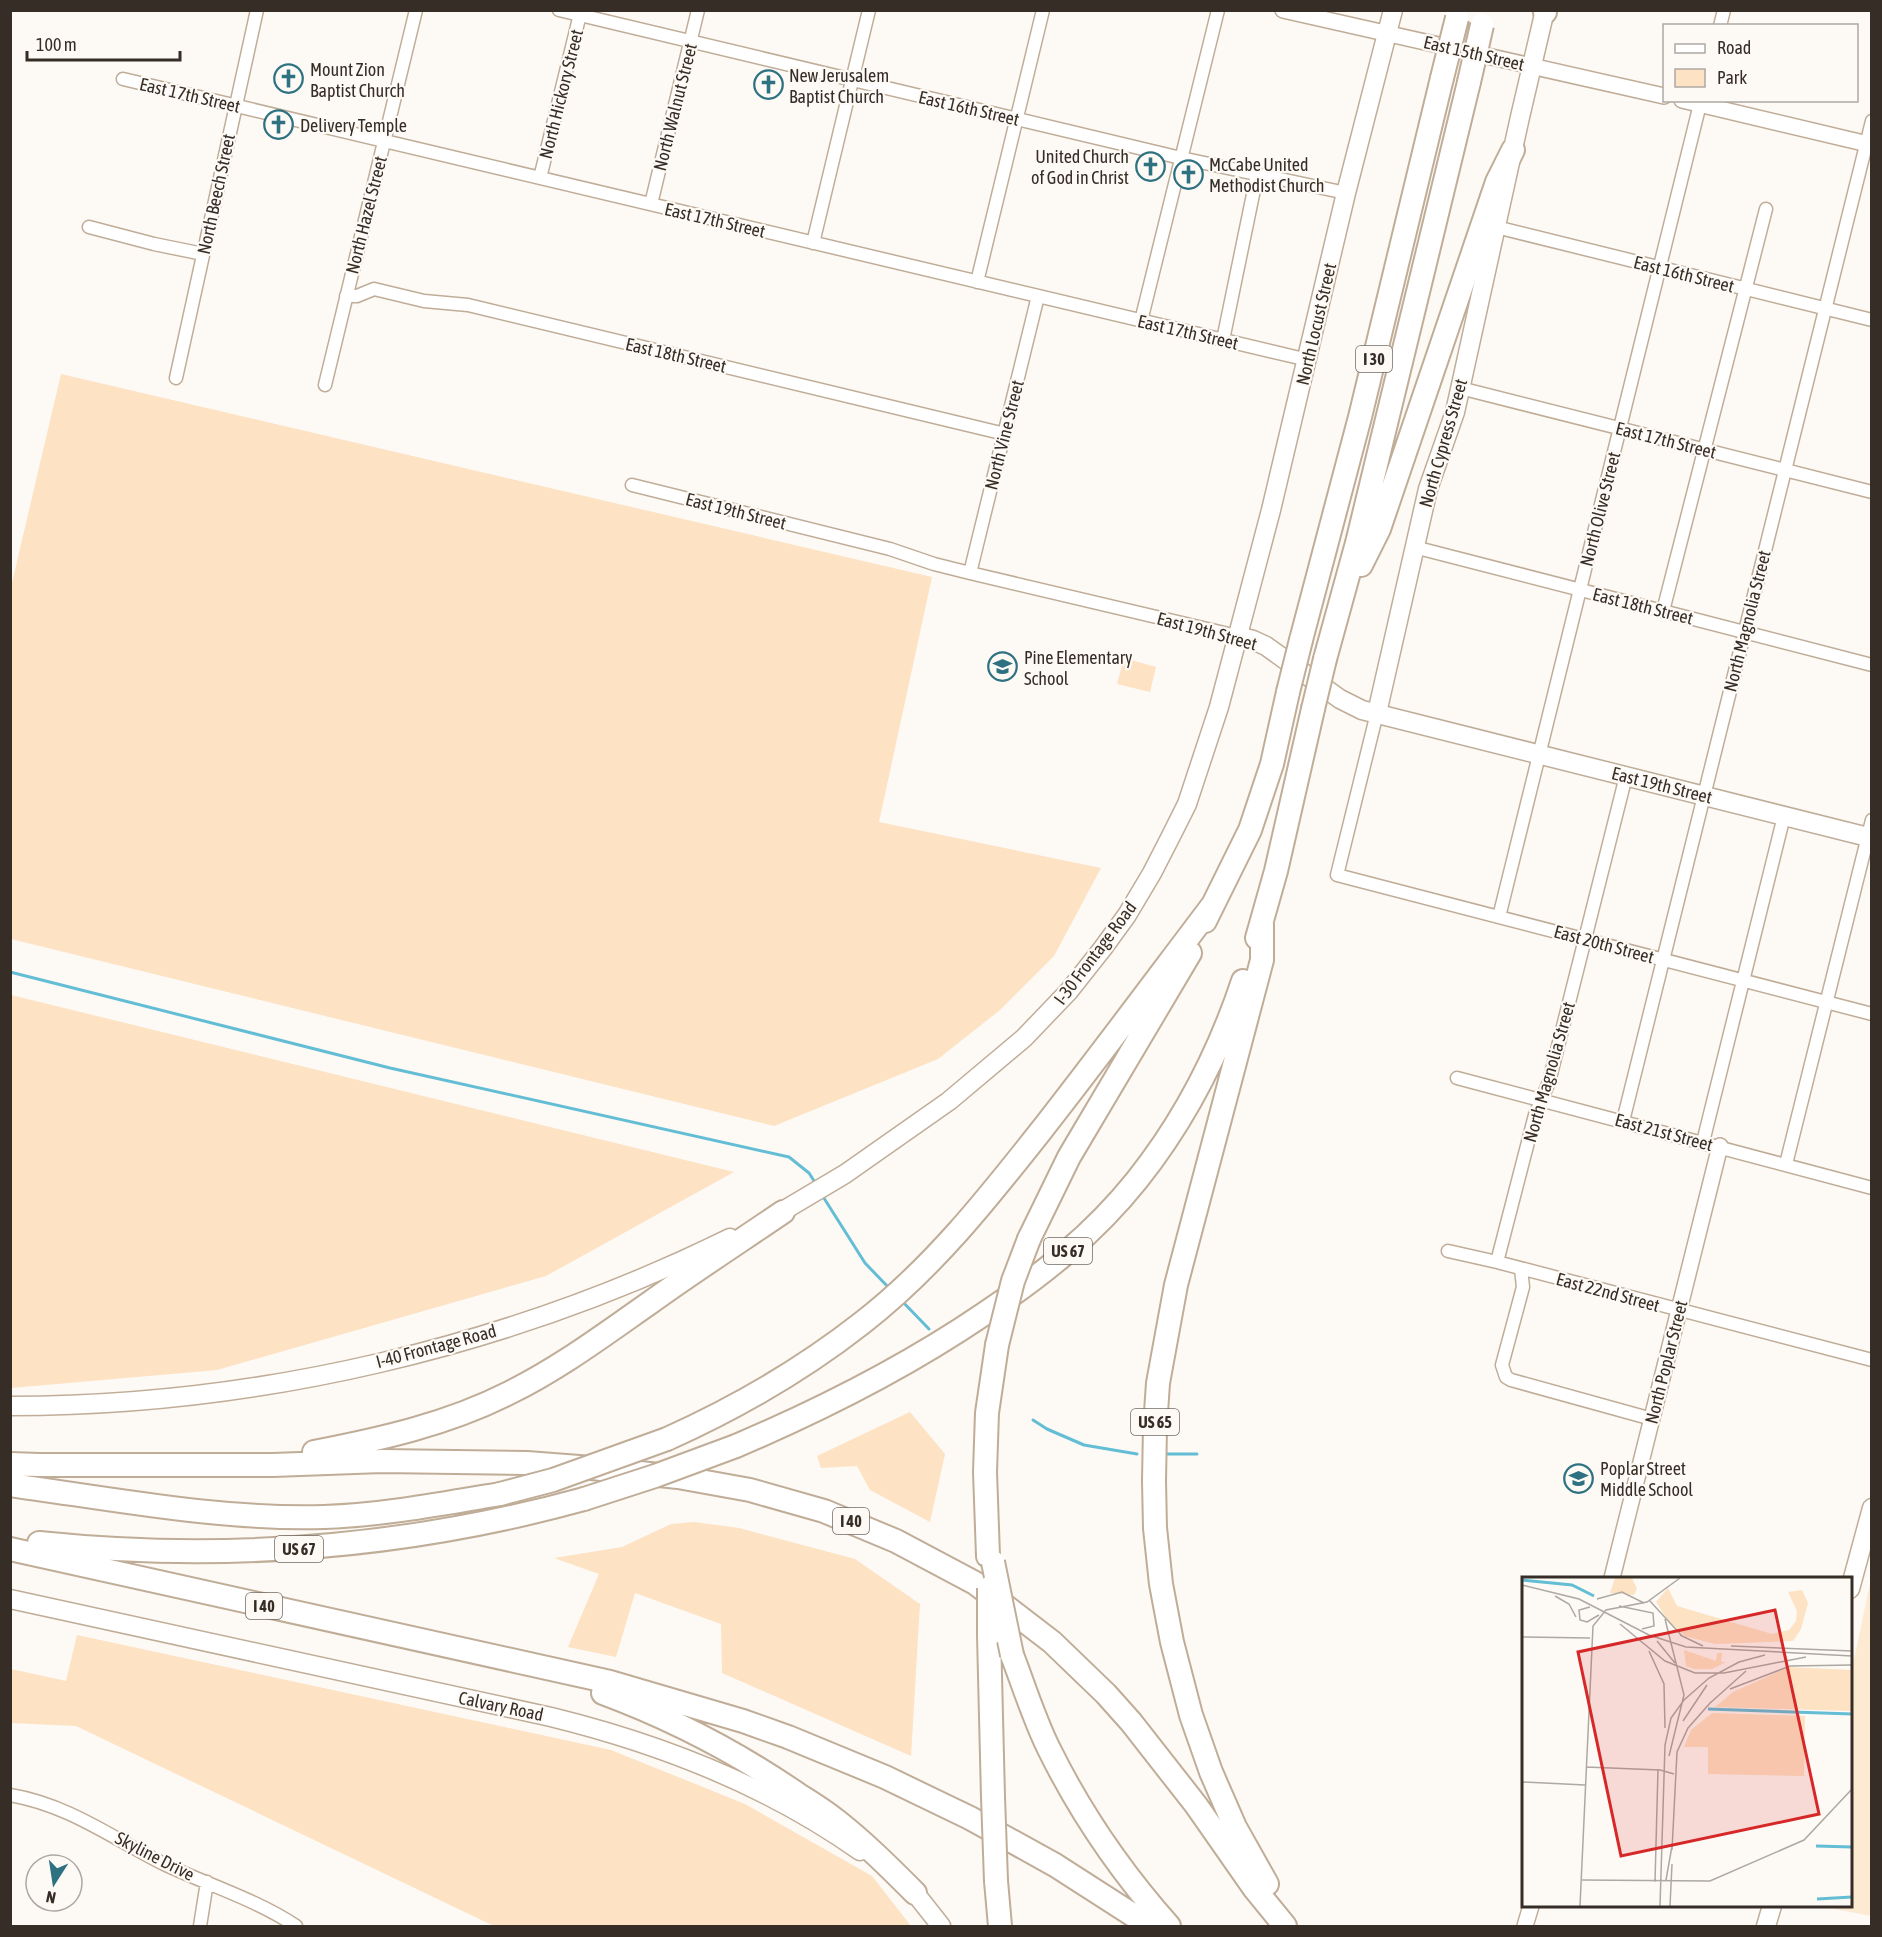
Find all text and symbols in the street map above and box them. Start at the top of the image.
scale bar [27,24,180,62]
legend [1663,24,1858,102]
street label: North Hickory Street [535,27,587,161]
street label: East 15th Street [1422,31,1526,75]
text: 100 m [36,34,77,55]
text: Road [1717,37,1751,58]
street label: North Walnut Street [649,41,701,173]
place label: Mount Zion Baptist Church [310,59,405,101]
church icon: Mount Zion Baptist Church [273,63,305,95]
place label: New Jerusalem Baptist Church [789,65,889,107]
text: Park [1717,67,1747,88]
church icon: New Jerusalem Baptist Church [752,69,784,101]
street label: East 17th Street [138,73,242,117]
street label: East 16th Street [917,86,1021,130]
church icon: Delivery Temple [263,109,295,141]
place label: Delivery Temple [300,115,407,136]
street label: North Beech Street [193,132,239,256]
place label: United Church of God in Christ [1031,146,1129,188]
church icon: United Church of God in Christ [1134,150,1166,182]
street label: North Hazel Street [341,154,391,276]
place label: McCabe United Methodist Church [1209,154,1325,196]
church icon: McCabe United Methodist Church [1172,158,1204,190]
street label: East 17th Street [663,198,767,242]
street label: East 16th Street [1632,251,1736,297]
street label: North Locust Street [1292,261,1340,387]
street label: East 17th Street [1136,310,1240,354]
street label: East 18th Street [624,333,728,377]
road number: I 30 [1356,346,1392,372]
street label: North Cypress Street [1415,376,1471,510]
street label: North Vine Street [980,378,1028,492]
street label: East 17th Street [1614,417,1718,463]
street label: North Olive Street [1576,450,1624,568]
street label: East 19th Street [684,488,788,534]
street label: North Magnolia Street [1719,548,1775,694]
street label: East 18th Street [1591,583,1695,629]
street label: East 19th Street [1155,608,1259,654]
place label: Pine Elementary School [1024,647,1133,689]
school or university icon: Pine Elementary School [987,651,1019,683]
street label: East 19th Street [1610,762,1714,808]
street label: I-30 Frontage Road [1049,897,1141,1009]
street label: East 20th Street [1552,921,1656,967]
street label: North Magnolia Street [1519,999,1579,1145]
street label: East 21st Street [1613,1109,1715,1155]
road number: US 67 [1044,1238,1092,1264]
street label: East 22nd Street [1554,1268,1662,1316]
street label: North Poplar Street [1640,1298,1692,1426]
street label: I-40 Frontage Road [373,1320,499,1372]
road number: US 65 [1131,1409,1179,1435]
place label: Poplar Street Middle School [1600,1458,1693,1500]
school or university icon: Poplar Street Middle School [1563,1462,1595,1494]
road number: I 40 [833,1508,869,1534]
road number: US 67 [275,1536,323,1562]
inset map [1522,1577,1852,1907]
road number: I 40 [246,1593,282,1619]
street label: Calvary Road [457,1687,545,1725]
street label: Skyline Drive [112,1827,198,1885]
north arrow [24,1853,84,1913]
text: N [44,1888,57,1907]

